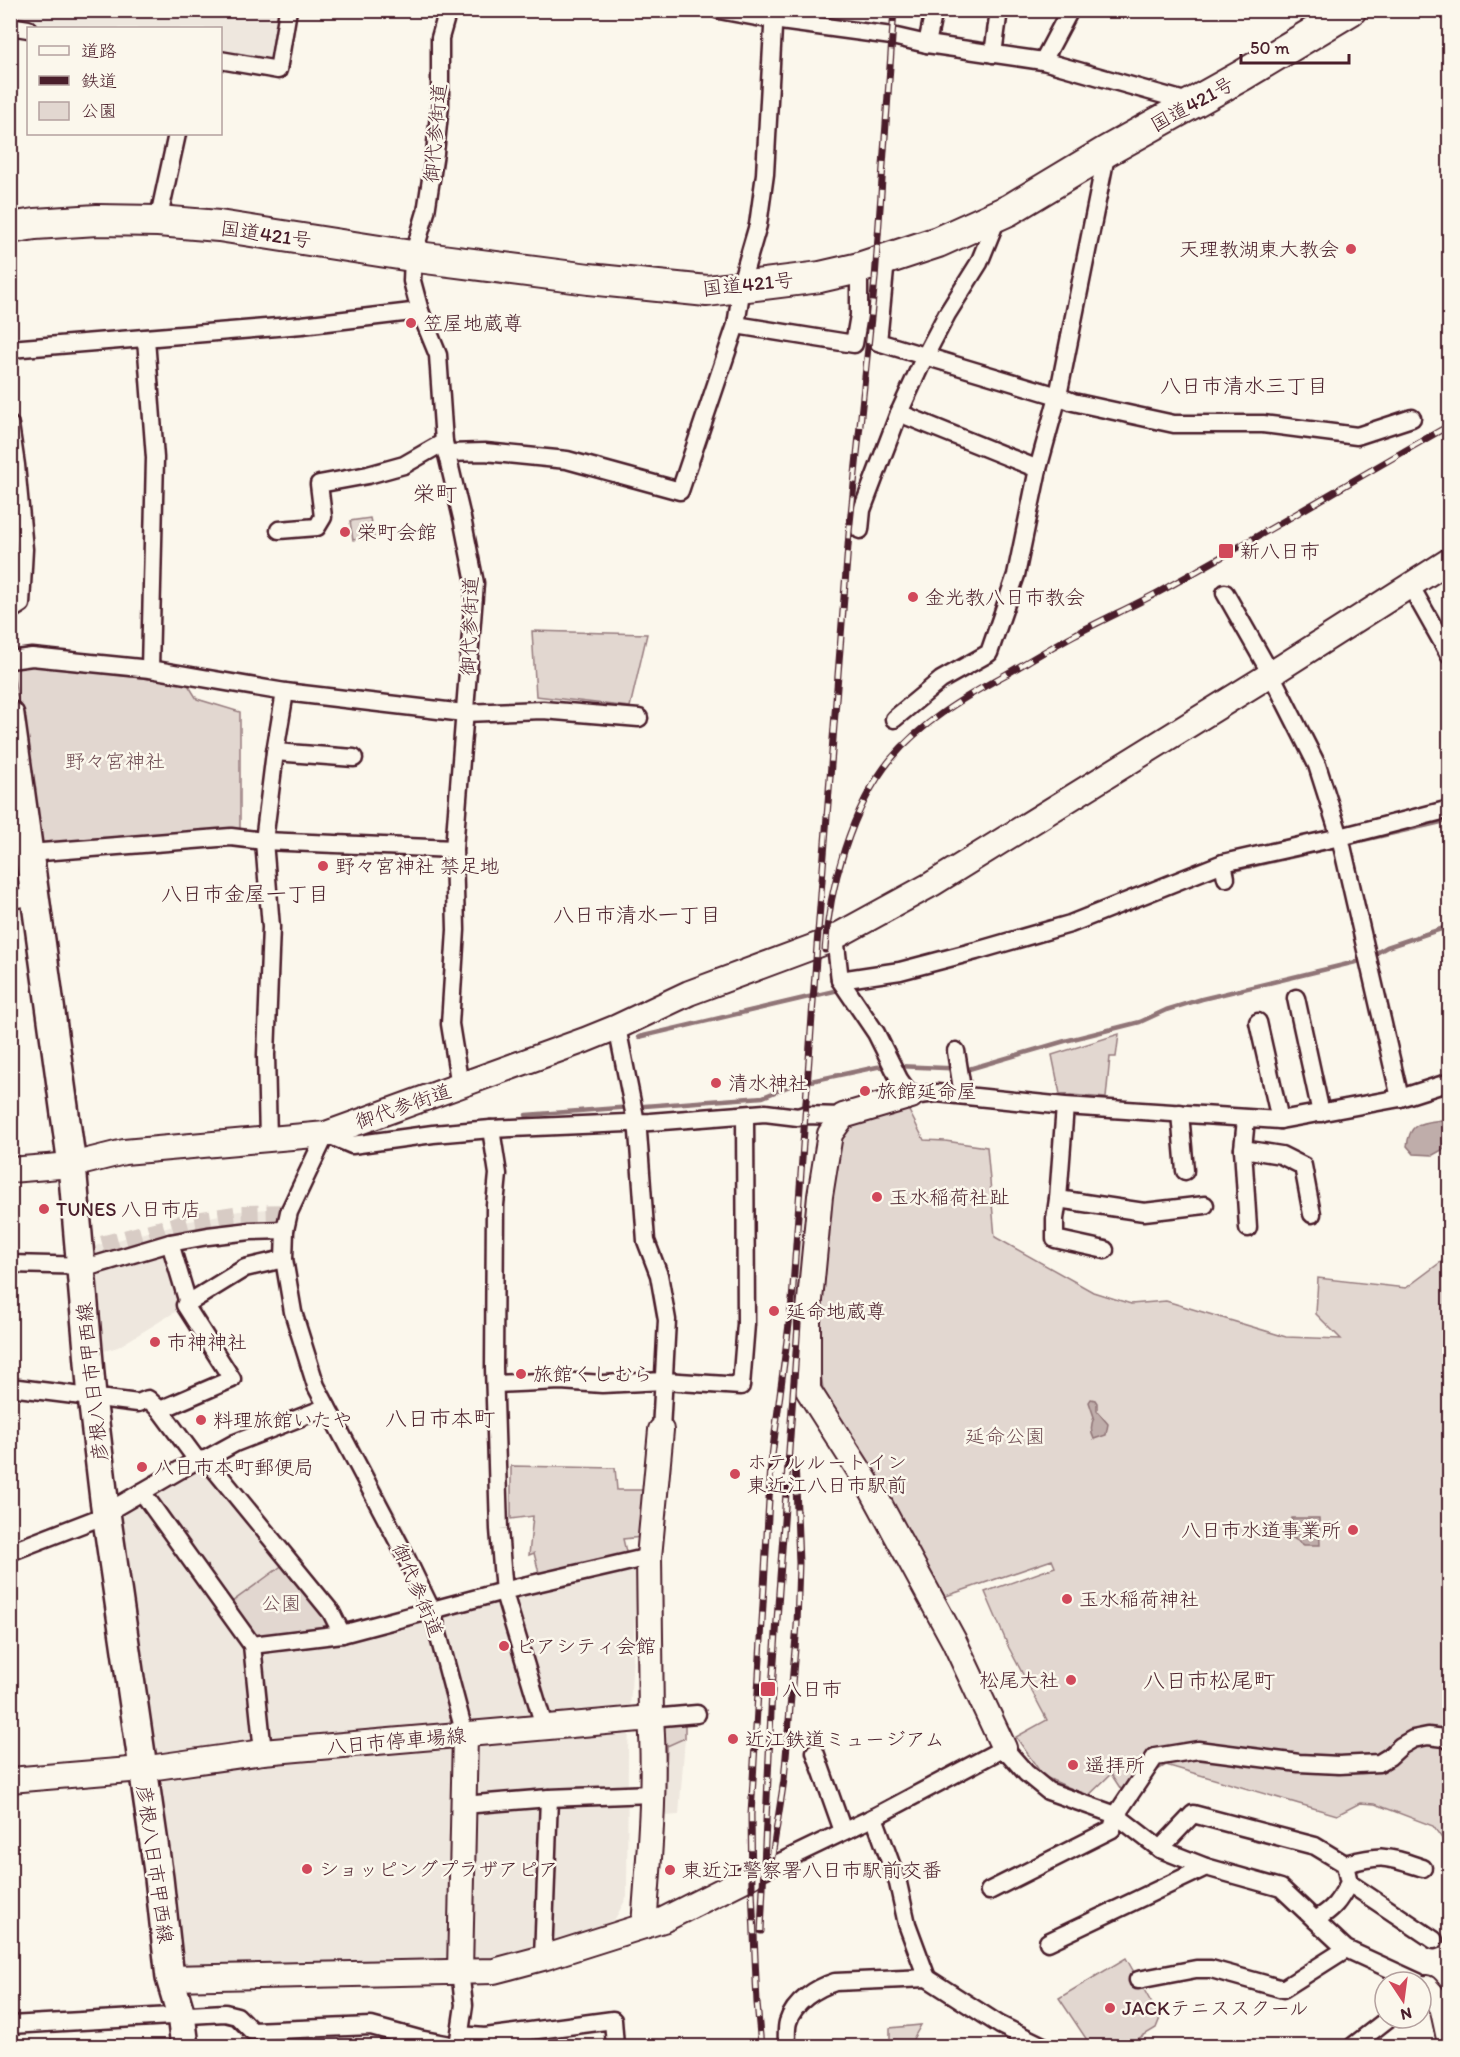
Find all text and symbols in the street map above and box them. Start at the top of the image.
legend [27,27,222,135]
scale bar [1241,27,1349,65]
text: 50 m [1250,37,1290,59]
text: 道路 [81,40,117,62]
text: 鉄道 [81,70,117,92]
street label: 国道421号 [1146,71,1238,137]
street label: 御代参街道 [419,82,451,184]
text: 公園 [81,100,117,122]
street label: 国道421号 [219,216,313,252]
place label: 天理教湖東大教会 [1179,237,1339,261]
marker: 天理教湖東大教会 [1344,242,1358,256]
street label: 国道421号 [701,267,795,301]
place label: 笠屋地蔵尊 [423,311,523,335]
marker: 笠屋地蔵尊 [404,316,418,330]
district label: 八日市清水三丁目 [1160,373,1328,398]
district label: 栄町 [413,480,457,507]
place label: 栄町会館 [357,520,437,544]
marker: 栄町会館 [338,525,352,539]
place label: 新八日市 [1240,539,1320,563]
marker: 新八日市 [1217,542,1235,560]
street label: 御代参街道 [455,576,483,676]
place label: 金光教八日市教会 [925,585,1085,609]
marker: 金光教八日市教会 [906,590,920,604]
park label: 野々宮神社 [65,749,165,773]
place label: 野々宮神社 禁足地 [335,854,500,878]
marker: 野々宮神社 禁足地 [316,859,330,873]
district label: 八日市金屋一丁目 [161,881,329,906]
district label: 八日市清水一丁目 [553,902,721,927]
place label: 清水神社 [728,1071,808,1095]
marker: 清水神社 [709,1076,723,1090]
street label: 御代参街道 [352,1078,454,1134]
place label: 旅館延命屋 [877,1079,977,1103]
marker: 旅館延命屋 [858,1084,872,1098]
place label: 玉水稲荷社趾 [889,1185,1009,1209]
marker: 玉水稲荷社趾 [870,1190,884,1204]
place label: TUNES 八日市店 [56,1197,201,1221]
marker: TUNES 八日市店 [37,1202,51,1216]
place label: 延命地蔵尊 [786,1299,886,1323]
street label: 彦根八日市甲西線 [72,1301,112,1463]
marker: 延命地蔵尊 [767,1304,781,1318]
place label: 市神神社 [167,1330,247,1354]
marker: 市神神社 [148,1335,162,1349]
place label: 旅館くしむら [533,1362,653,1386]
marker: 旅館くしむら [514,1367,528,1381]
district label: 八日市本町 [385,1405,495,1432]
place label: 料理旅館いたや [213,1408,352,1432]
marker: 料理旅館いたや [194,1413,208,1427]
park label: 延命公園 [965,1424,1045,1448]
place label: ホテルルートイン 東近江八日市駅前 [747,1450,907,1497]
place label: 八日市本町郵便局 [154,1455,314,1479]
marker: 八日市本町郵便局 [135,1460,149,1474]
marker: ホテルルートイン 東近江八日市駅前 [728,1467,742,1481]
place label: 八日市水道事業所 [1181,1518,1341,1542]
marker: 八日市水道事業所 [1346,1523,1360,1537]
street label: 御代参街道 [387,1539,449,1641]
place label: 玉水稲荷神社 [1079,1587,1199,1611]
park label: 公園 [261,1591,301,1615]
marker: 玉水稲荷神社 [1060,1592,1074,1606]
place label: ピアシティ会館 [516,1634,656,1658]
marker: ピアシティ会館 [497,1639,511,1653]
district label: 八日市松尾町 [1143,1667,1275,1694]
place label: 松尾大社 [979,1668,1059,1692]
marker: 松尾大社 [1064,1673,1078,1687]
place label: 八日市 [782,1677,842,1701]
marker: 八日市 [759,1680,777,1698]
street label: 八日市停車場線 [325,1723,467,1759]
place label: 近江鉄道ミュージアム [745,1727,945,1751]
marker: 近江鉄道ミュージアム [726,1732,740,1746]
place label: 遥拝所 [1085,1753,1145,1777]
marker: 遥拝所 [1066,1758,1080,1772]
street label: 彦根八日市甲西線 [132,1783,178,1945]
place label: ショッピングプラザアピア [319,1857,558,1881]
place label: 東近江警察署八日市駅前交番 [682,1858,942,1882]
marker: ショッピングプラザアピア [300,1862,314,1876]
marker: 東近江警察署八日市駅前交番 [663,1863,677,1877]
north arrow [1373,1970,1433,2030]
place label: JACKテニススクール [1122,1996,1309,2020]
marker: JACKテニススクール [1103,2001,1117,2015]
text: N [1399,2004,1414,2025]

